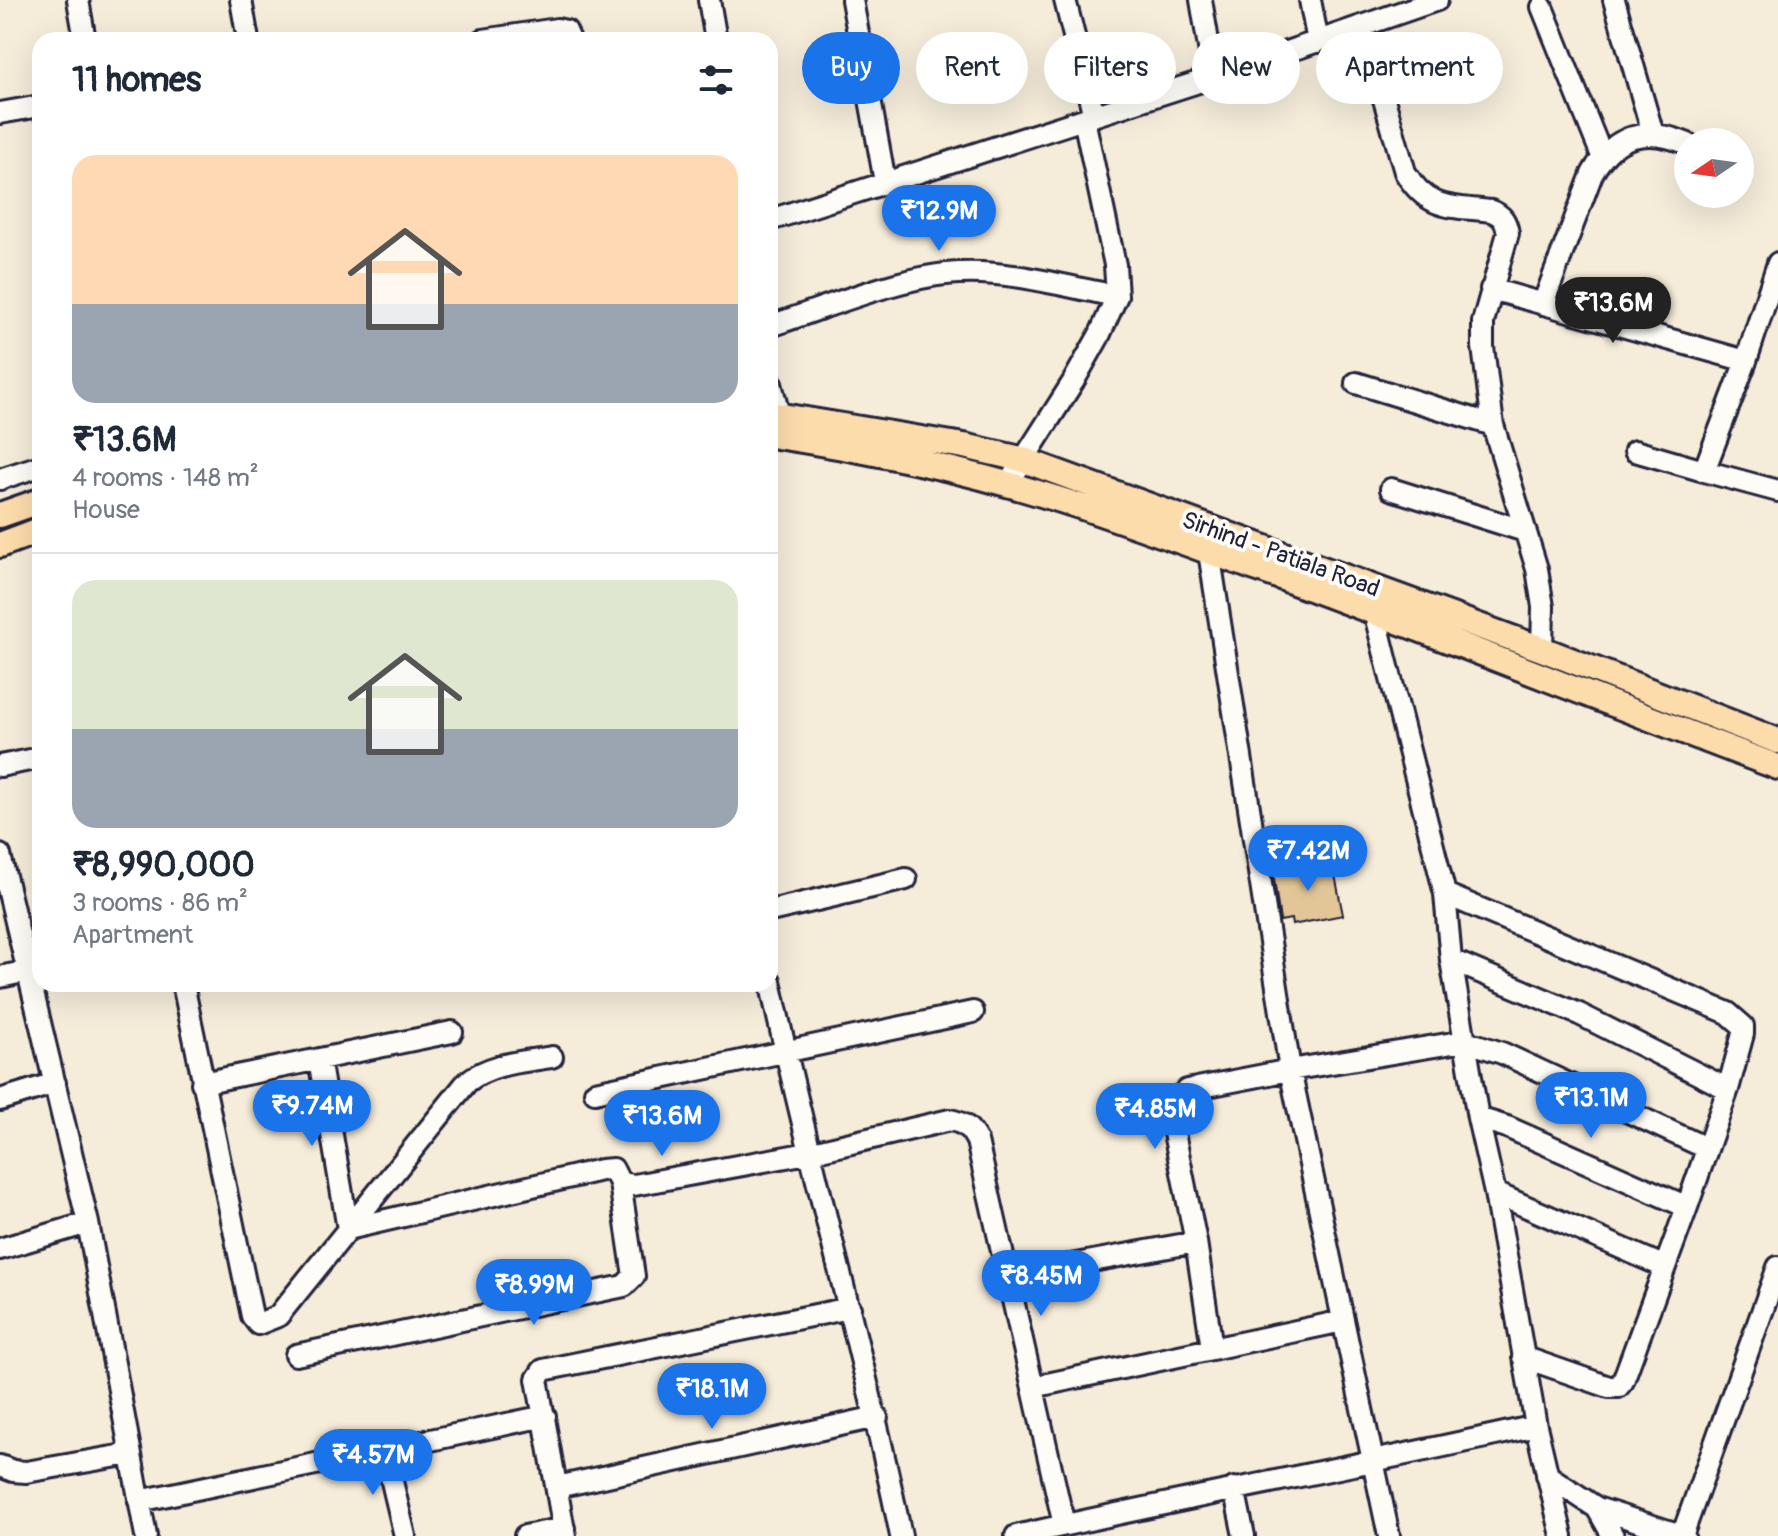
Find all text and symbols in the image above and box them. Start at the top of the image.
chip: Buy [802,32,900,104]
chip: Rent [916,32,1028,104]
chip: Filters [1044,32,1176,104]
chip: New [1192,32,1300,104]
chip: Apartment [1316,32,1503,104]
icon: filters [694,58,738,102]
text: 11 homes [72,59,201,102]
north arrow [1674,128,1754,208]
map controls [1674,128,1754,208]
pin: ₹12.9M [874,185,1004,253]
text: ₹12.9M [900,195,978,227]
icon: home [333,207,477,351]
pin: ₹13.6M [1548,277,1678,345]
text: ₹13.6M [1573,287,1653,319]
text: ₹13.6M [72,419,176,462]
text: 4 rooms · 148 m² [72,462,259,494]
text: House [72,494,140,526]
street label: Sirhind - Patiala Road [1178,505,1384,604]
icon: home [333,632,477,776]
pin: ₹7.42M [1243,825,1373,893]
text: ₹7.42M [1266,835,1350,867]
text: ₹8,990,000 [72,844,255,887]
text: 3 rooms · 86 m² [72,887,248,919]
text: Apartment [72,919,193,951]
pin: ₹13.1M [1526,1072,1656,1140]
pin: ₹9.74M [247,1080,377,1148]
text: ₹13.1M [1554,1082,1628,1114]
pin: ₹4.85M [1090,1083,1220,1151]
text: ₹9.74M [271,1090,353,1122]
pin: ₹13.6M [597,1090,727,1158]
text: ₹4.85M [1114,1093,1196,1125]
text: ₹13.6M [622,1100,702,1132]
pin: ₹8.45M [976,1250,1106,1318]
pin: ₹8.99M [469,1259,599,1327]
text: ₹8.45M [1000,1260,1082,1292]
text: ₹8.99M [494,1269,574,1301]
pin: ₹18.1M [647,1363,777,1431]
text: ₹18.1M [675,1373,749,1405]
pin: ₹4.57M [308,1429,438,1497]
text: ₹4.57M [332,1439,414,1471]

